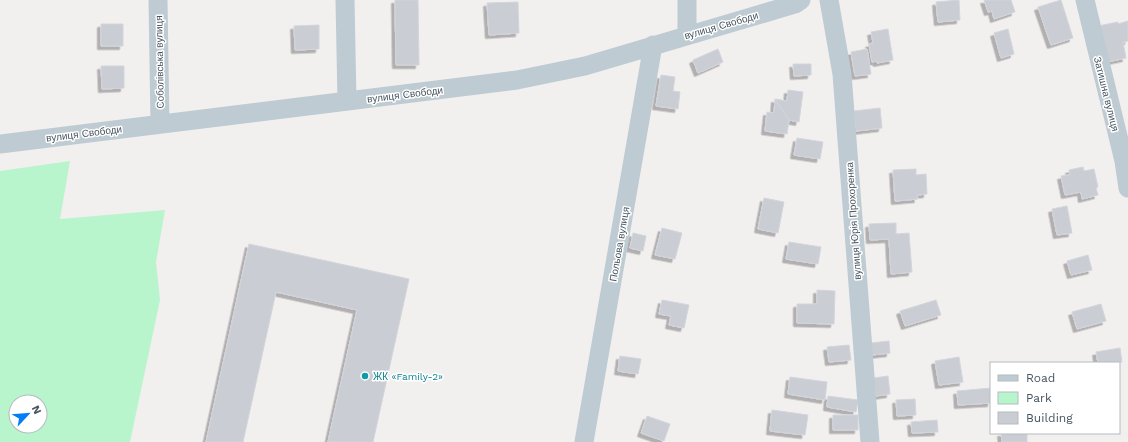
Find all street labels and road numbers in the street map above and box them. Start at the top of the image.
street label: вулиця Свободи [683,10,759,41]
street label: Соболівська вулиця [153,15,166,109]
street label: Затишна вулиця [1092,56,1121,133]
street label: вулиця Свободи [367,84,444,105]
street label: вулиця Свободи [46,123,123,144]
street label: вулиця Юрія Прохоренка [844,161,863,280]
street label: Польова вулиця [607,206,631,282]

